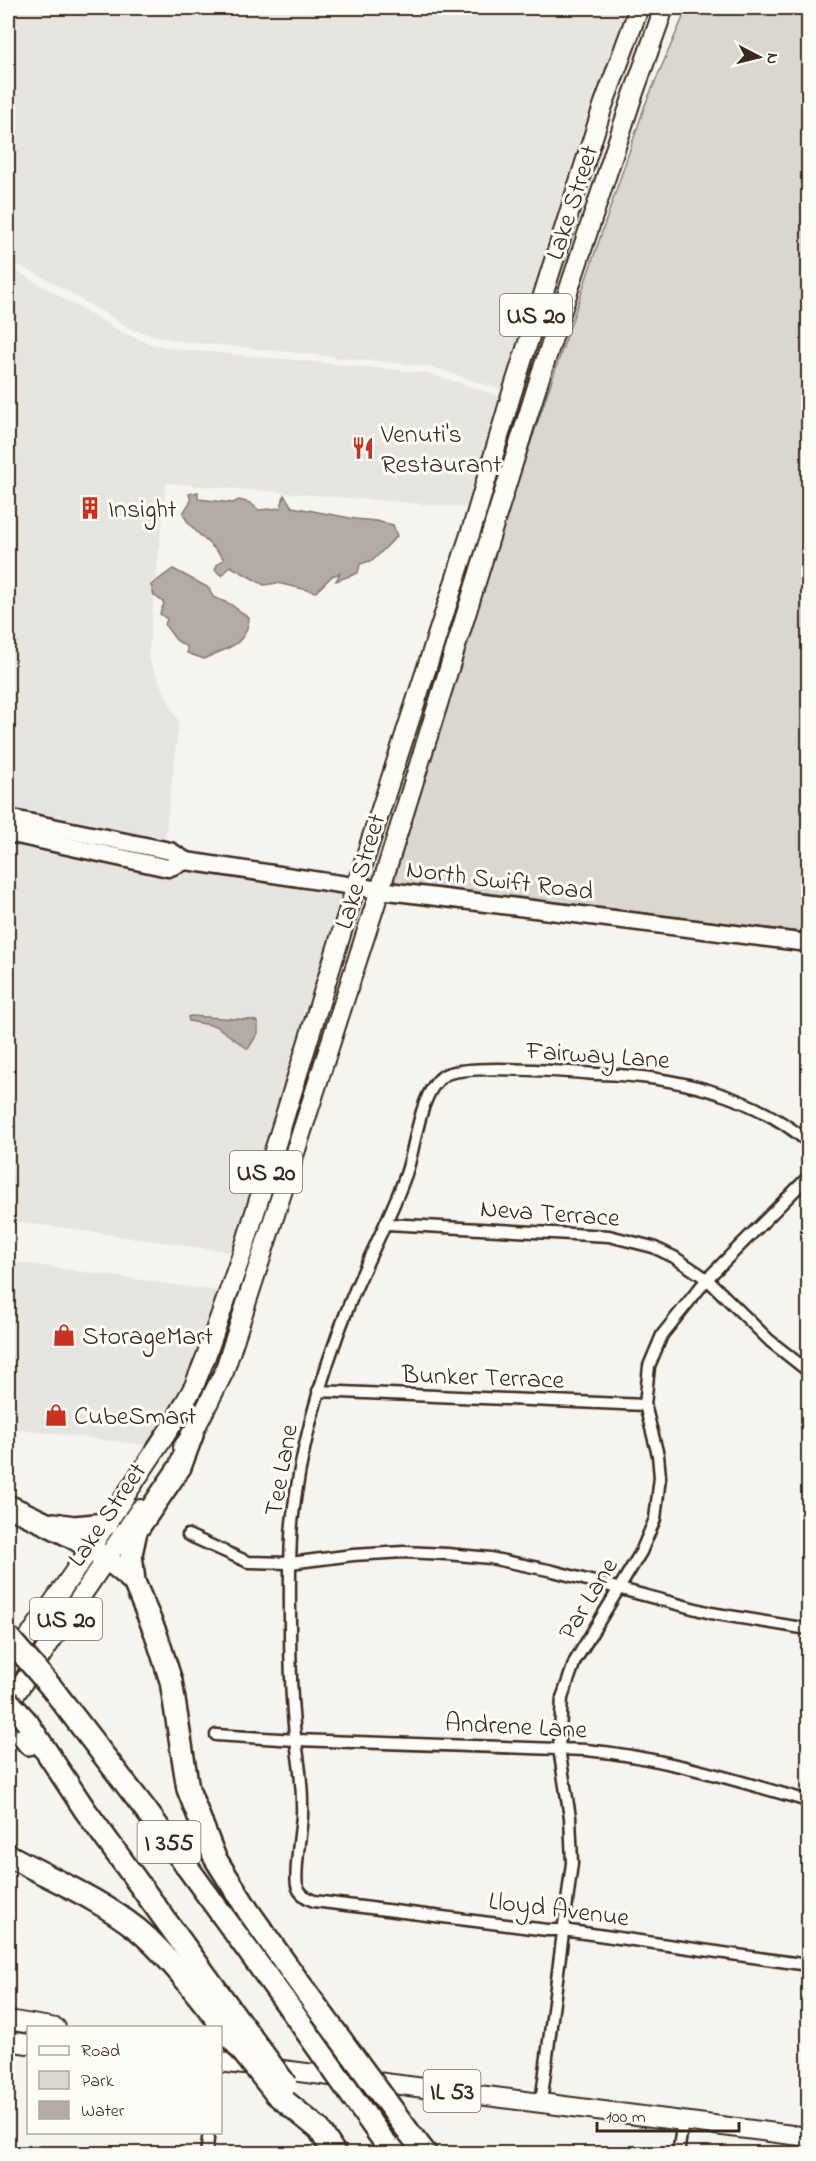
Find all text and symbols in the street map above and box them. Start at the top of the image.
north arrow [729,27,789,87]
text: N [759,52,784,66]
street label: Lake Street [537,140,610,265]
road number: US 20 [500,294,572,336]
place label: Venuti's Restaurant [380,417,502,485]
restaurant icon: Venuti's Restaurant [350,435,376,461]
place label: Insight [108,492,177,530]
building icon: Insight [77,495,103,521]
street label: Lake Street [326,809,397,934]
street label: North Swift Road [404,852,596,912]
street label: Fairway Lane [524,1033,671,1081]
road number: US 20 [230,1151,302,1193]
street label: Neva Terrace [479,1191,621,1239]
place label: StorageMart [82,1319,213,1357]
shop icon: StorageMart [51,1322,77,1348]
street label: Bunker Terrace [400,1357,565,1401]
place label: CubeSmart [74,1399,196,1437]
shop icon: CubeSmart [43,1402,69,1428]
street label: Tee Lane [256,1421,310,1520]
street label: Lake Street [60,1456,158,1576]
street label: Par Lane [550,1551,629,1648]
road number: US 20 [30,1598,102,1640]
street label: Andrene Lane [444,1705,588,1751]
road number: I 355 [138,1821,201,1863]
street label: Lloyd Avenue [486,1883,632,1939]
legend [27,2026,222,2134]
text: Road [81,2039,120,2065]
text: Park [81,2069,114,2095]
road number: IL 53 [424,2070,480,2112]
scale bar [597,2095,740,2133]
text: Water [81,2099,125,2125]
text: 100 m [606,2105,646,2131]

